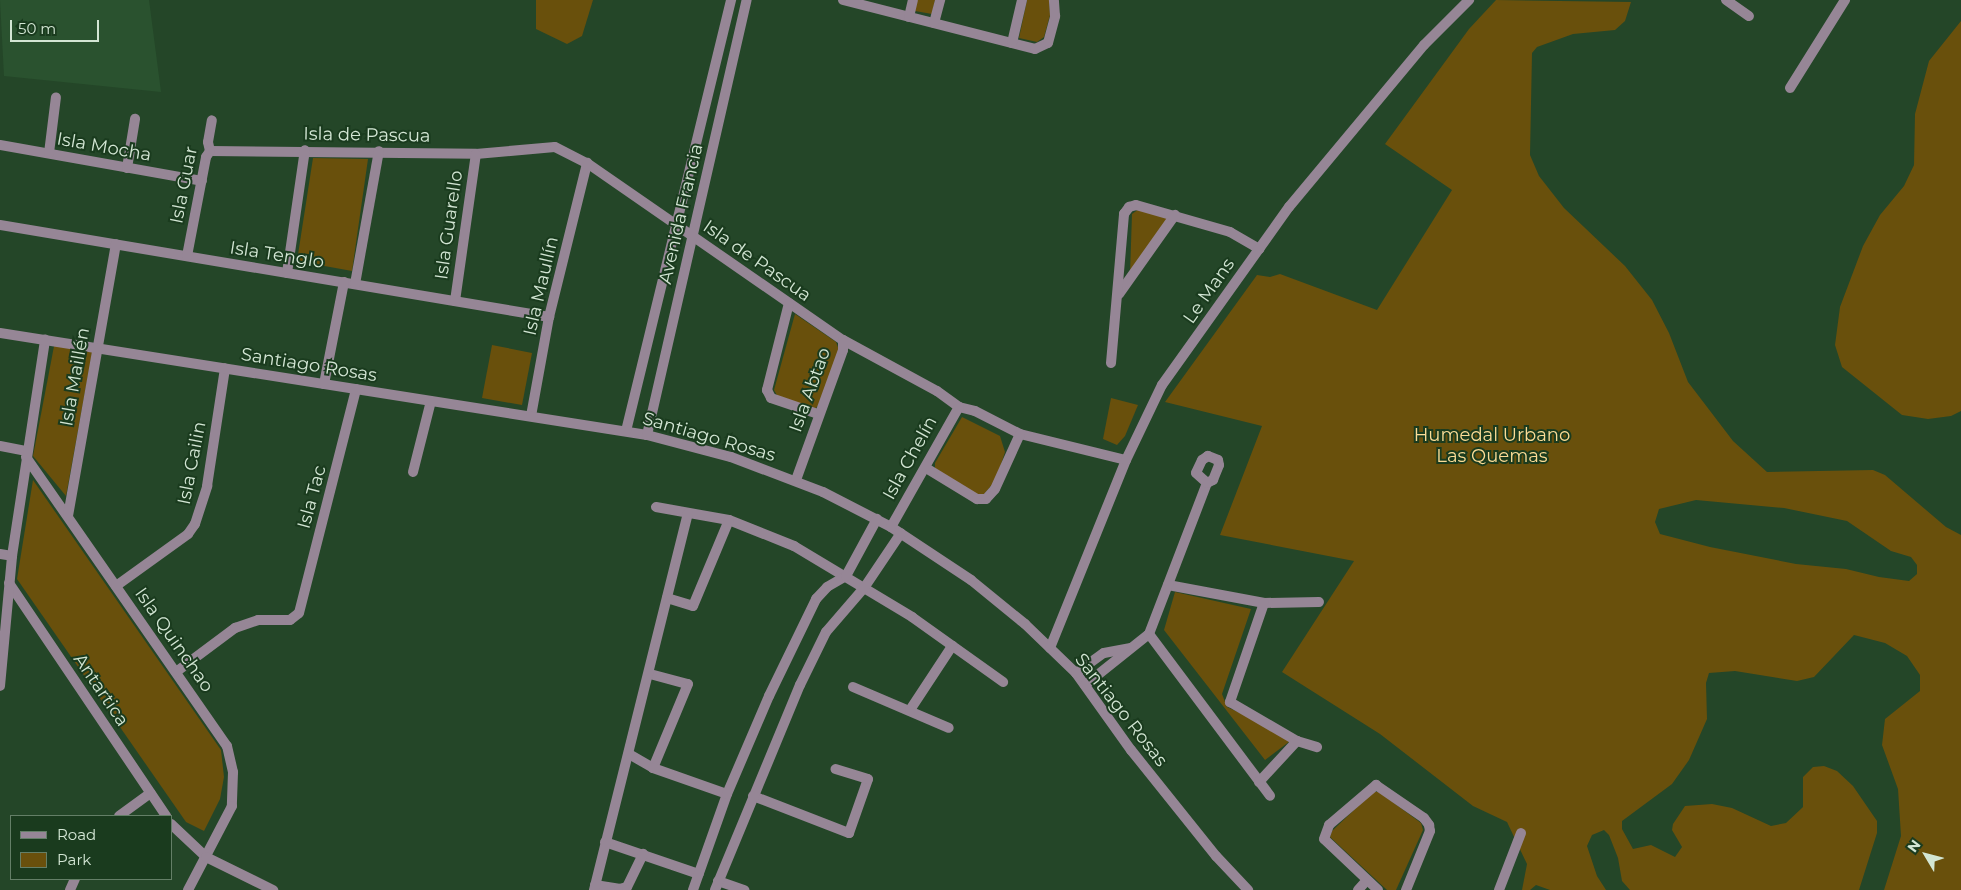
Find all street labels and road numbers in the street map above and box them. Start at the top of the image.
street label: Isla de Pascua [303,123,431,147]
street label: Isla Mocha [55,128,153,166]
street label: Avenida Francia [654,142,708,286]
street label: Isla Guar [166,145,202,225]
street label: Isla Guarello [431,169,467,281]
street label: Isla de Pascua [699,216,815,306]
street label: Isla Maullín [519,234,563,338]
street label: Isla Tenglo [228,237,326,273]
street label: Le Mans [1179,254,1239,328]
street label: Isla Maillén [56,326,94,428]
street label: Santiago Rosas [239,344,379,386]
street label: Isla Abtao [785,345,835,435]
street label: Santiago Rosas [640,408,778,466]
street label: Isla Chelín [878,413,942,503]
street label: Isla Cailin [173,420,211,506]
street label: Isla Tac [293,463,331,531]
street label: Isla Quinchao [130,584,218,696]
street label: Santiago Rosas [1070,649,1172,771]
street label: Antartica [69,650,133,730]

